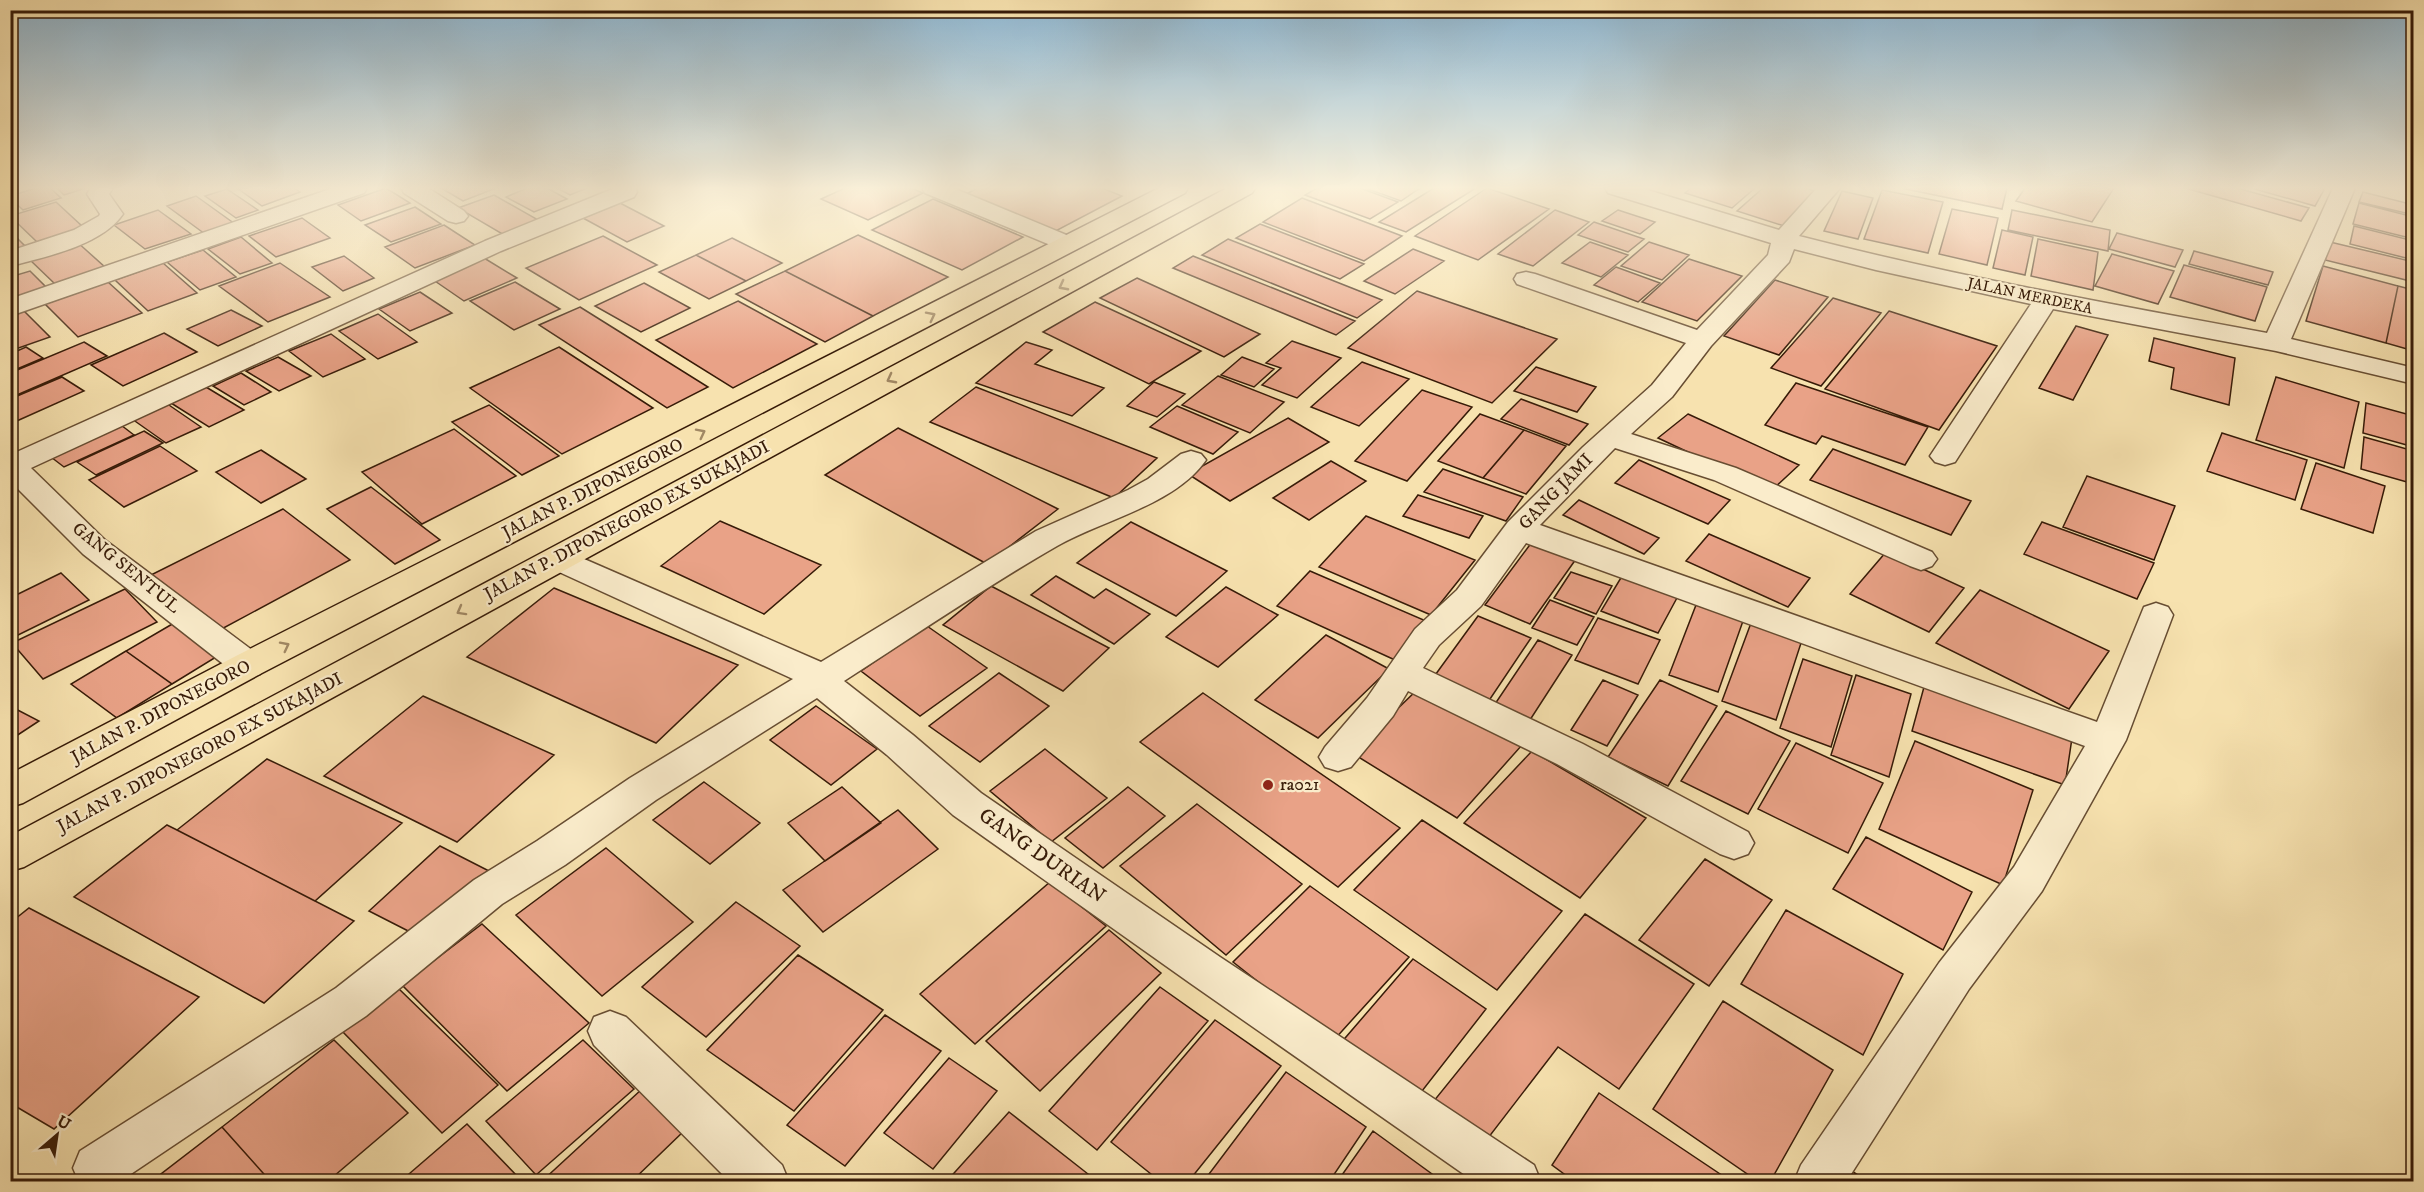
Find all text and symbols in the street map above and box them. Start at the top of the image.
street label: JALAN MERDEKA [1964,273,2095,319]
one-way arrow [1059,279,1069,290]
one-way arrow [925,312,935,323]
one-way arrow [887,372,897,383]
one-way arrow [695,429,706,440]
street label: JALAN P. DIPONEGORO [497,434,687,545]
street label: JALAN P. DIPONEGORO EX SUKAJADI [479,436,773,607]
street label: GANG JAMI [1514,449,1598,535]
street label: GANG SENTUL [68,518,184,618]
one-way arrow [457,604,467,615]
one-way arrow [278,642,289,654]
street label: JALAN P. DIPONEGORO [66,655,255,770]
street label: JALAN P. DIPONEGORO EX SUKAJADI [52,668,346,839]
place label: ra021 [1280,774,1319,796]
marker: ra021 [1261,778,1275,792]
street label: GANG DURIAN [973,803,1111,909]
north arrow [27,1105,87,1165]
text: U [54,1111,75,1135]

